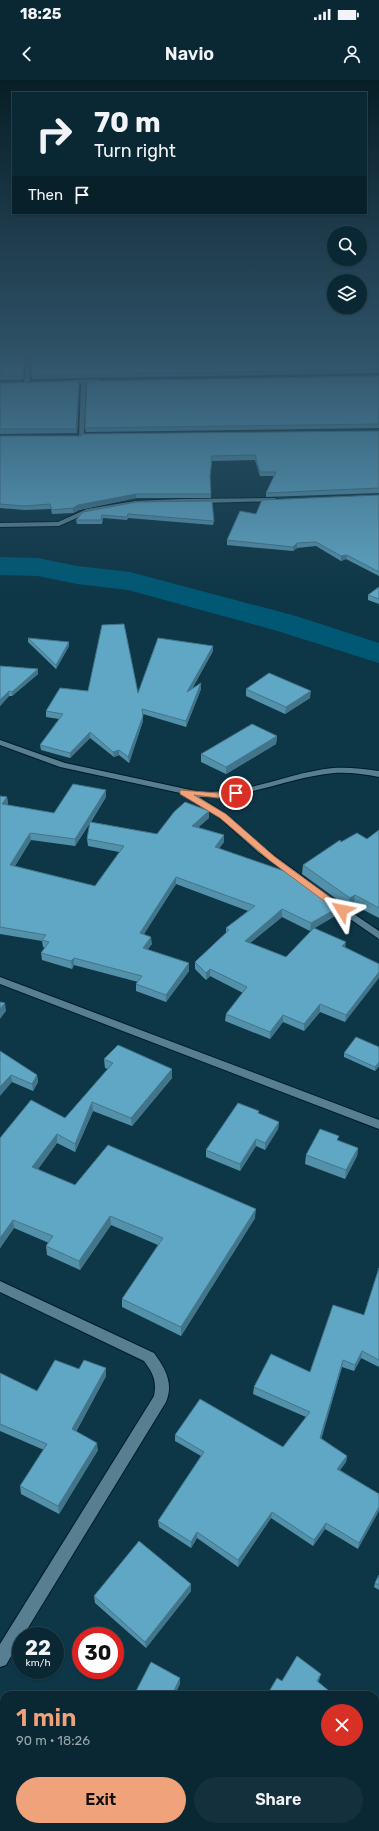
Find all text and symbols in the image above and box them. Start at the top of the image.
text: 18:25 [20,5,61,23]
icon: back [16,43,38,65]
text: Navio [165,43,214,65]
icon: person [341,43,363,65]
text: 70 m [94,106,161,139]
icon: right [28,108,80,160]
text: Turn right [94,140,176,162]
icon: arrive [71,184,93,206]
text: Then [28,186,63,204]
map controls [327,226,367,314]
button: search [327,226,367,266]
button: layers [327,274,367,314]
pin [219,776,253,810]
icon: arrive [225,782,247,804]
position arrow [321,889,363,931]
speed limit sign: 30 [72,1627,124,1679]
text: 22 [25,1636,51,1660]
text: km/h [26,1657,50,1669]
text: 1 min [16,1704,76,1732]
button: close [321,1704,363,1746]
text: 90 m · 18:26 [16,1733,90,1748]
button: Exit [16,1777,186,1823]
button: Share [194,1777,363,1823]

